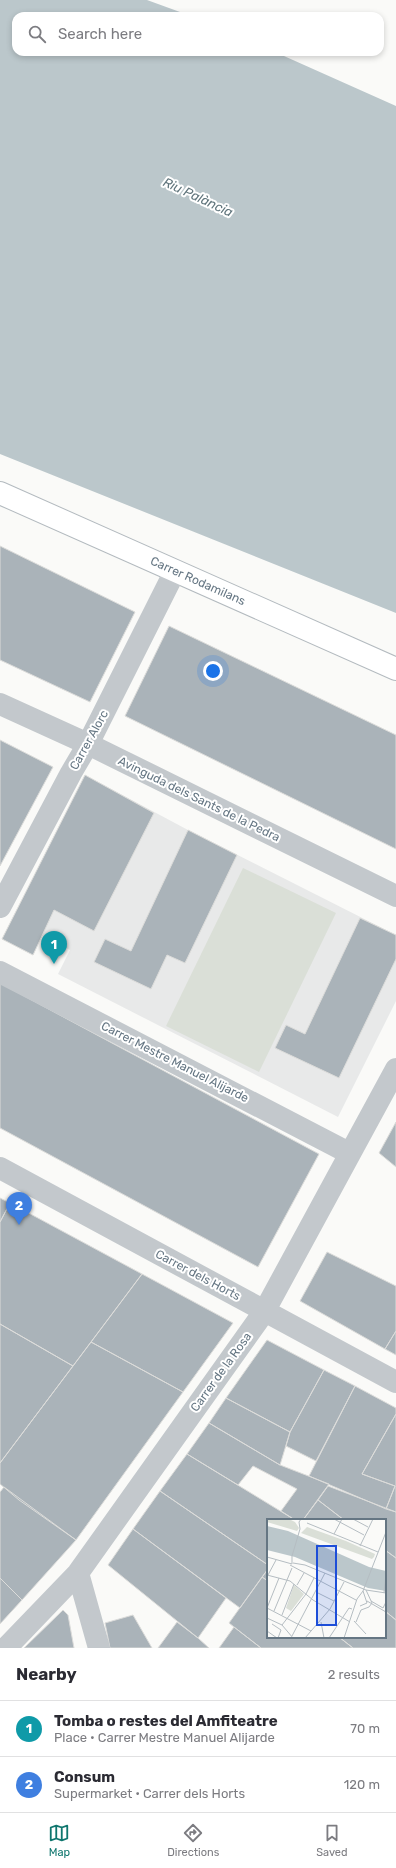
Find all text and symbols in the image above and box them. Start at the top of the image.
search box [12,12,384,56]
icon: search [26,23,48,45]
text: Search here [58,25,142,43]
water label: Riu Palància [161,174,236,220]
street label: Carrer Rodamilans [148,554,248,608]
your location [203,661,223,681]
street label: Carrer Alorc [67,707,111,772]
street label: Avinguda dels Sants de la Pedra [116,754,282,844]
pin: 1 [41,931,67,964]
street label: Carrer Mestre Manuel Alijarde [99,1019,251,1105]
pin: 2 [6,1192,32,1225]
street label: Carrer dels Horts [153,1247,243,1303]
street label: Carrer de la Rosa [188,1330,254,1414]
inset map [267,1519,386,1638]
text: Nearby [16,1664,77,1684]
text: 2 results [328,1667,380,1682]
text: Tomba o restes del Amfiteatre [54,1712,278,1730]
text: 1 [26,1721,32,1736]
text: 70 m [350,1721,380,1736]
text: Place · Carrer Mestre Manuel Alijarde [54,1730,275,1745]
text: Consum [54,1768,115,1786]
text: 2 [25,1777,33,1792]
text: 120 m [344,1777,380,1792]
text: Supermarket · Carrer dels Horts [54,1786,245,1801]
tab: Map [48,1822,70,1859]
tab: Directions [167,1822,219,1859]
tab: Saved [316,1822,348,1859]

